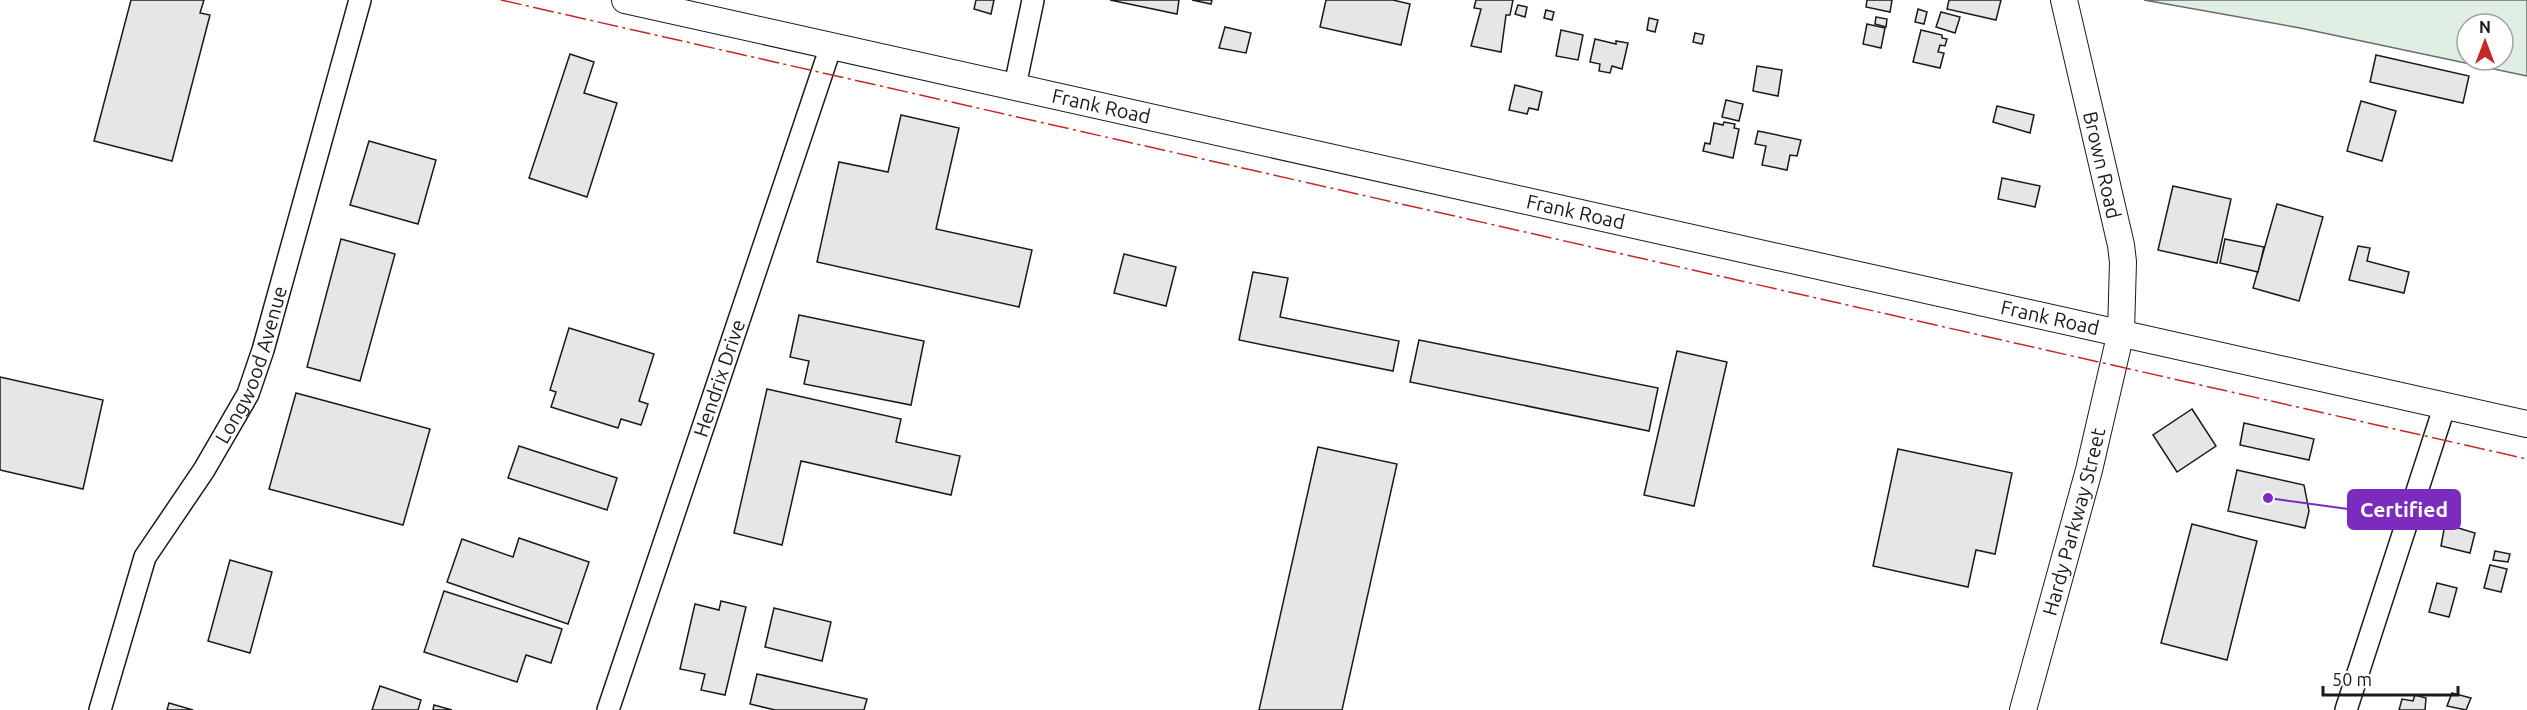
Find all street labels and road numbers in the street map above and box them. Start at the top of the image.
street label: Frank Road [1050,84,1153,128]
street label: Brown Road [2079,109,2126,221]
street label: Frank Road [1524,189,1627,234]
street label: Longwood Avenue [210,283,291,447]
street label: Frank Road [1999,295,2102,339]
street label: Hendrix Drive [689,316,749,440]
street label: Hardy Parkway Street [2037,425,2109,618]

